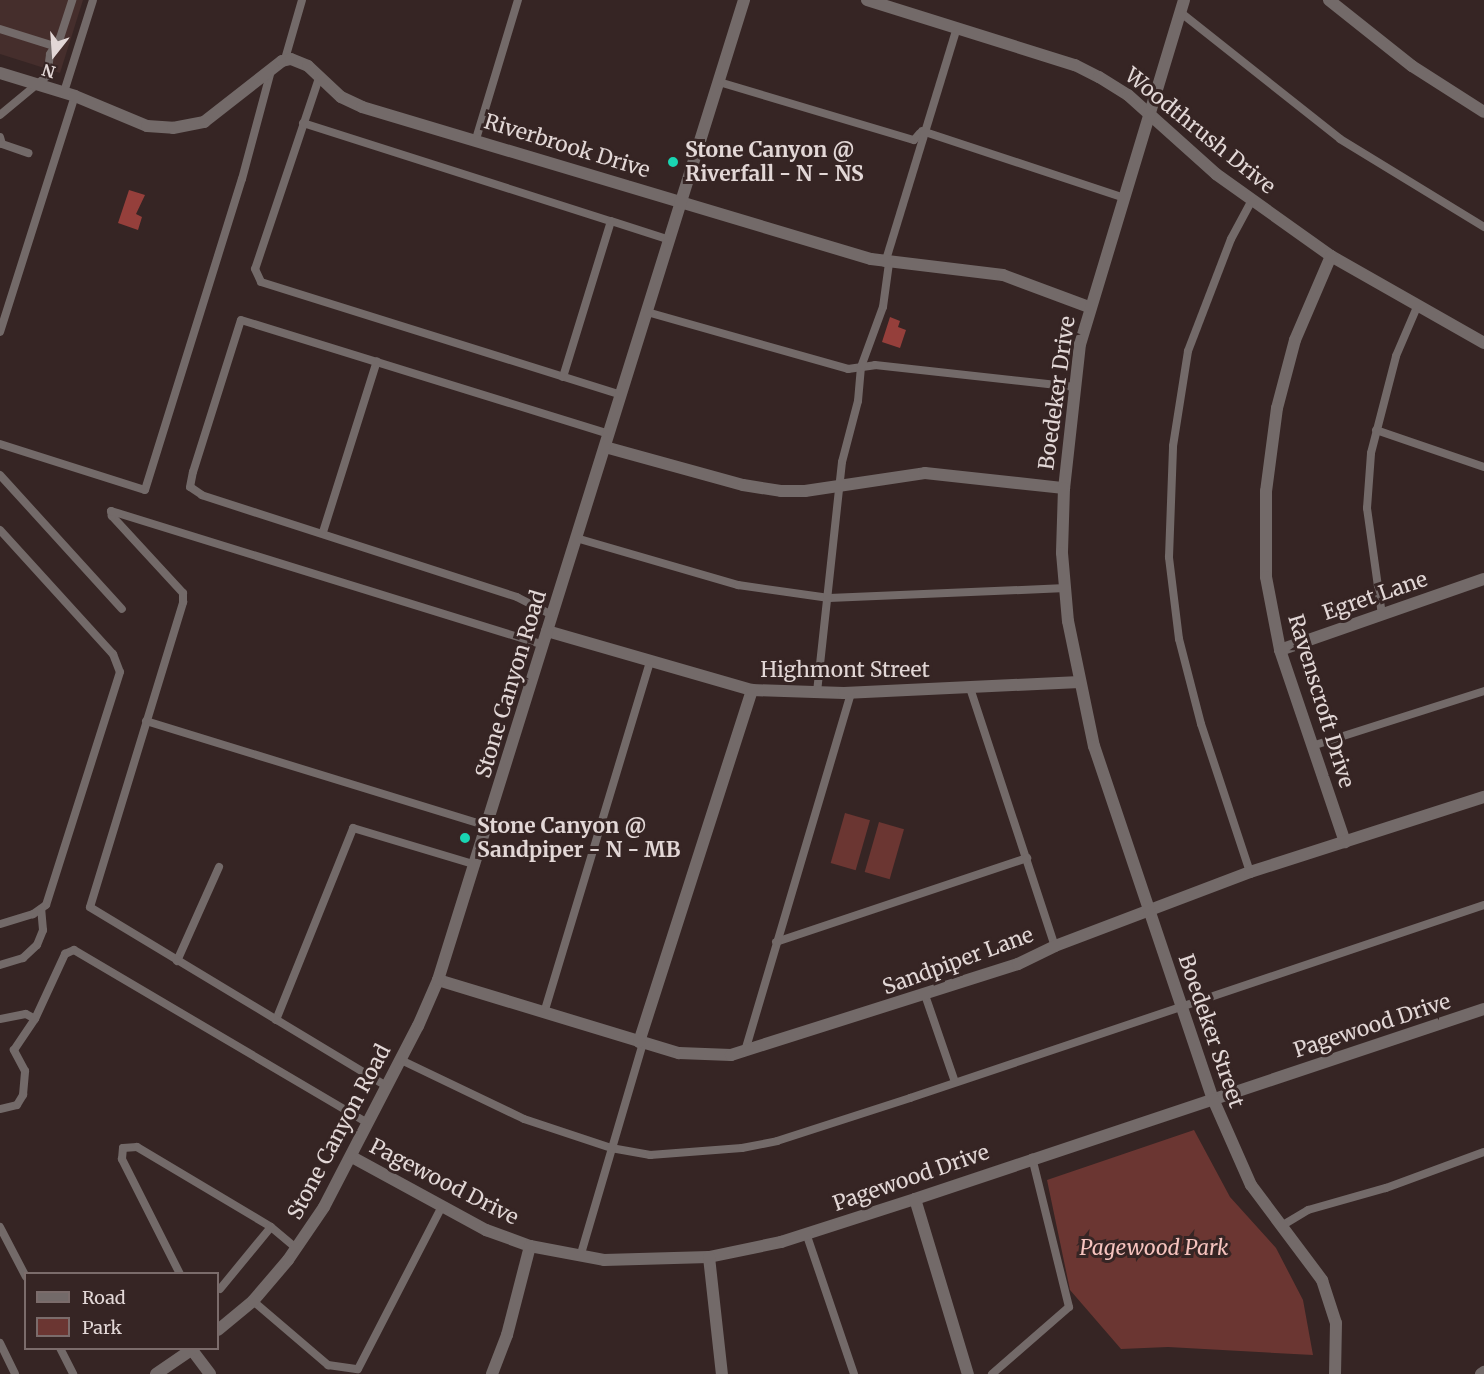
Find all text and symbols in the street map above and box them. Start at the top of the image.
north arrow [24,24,84,84]
text: N [40,60,58,83]
street label: Woodthrush Drive [1120,63,1280,199]
street label: Riverbrook Drive [481,109,653,183]
place label: Stone Canyon @ Riverfall - N - NS [685,137,864,187]
marker: Stone Canyon @ Riverfall - N - NS [666,155,680,169]
street label: Boedeker Drive [1034,314,1080,472]
street label: Egret Lane [1319,566,1431,626]
street label: Stone Canyon Road [470,587,552,781]
street label: Ravenscroft Drive [1283,611,1359,791]
street label: Highmont Street [760,657,930,683]
place label: Stone Canyon @ Sandpiper - N - MB [477,813,680,863]
marker: Stone Canyon @ Sandpiper - N - MB [458,831,472,845]
street label: Sandpiper Lane [879,922,1037,1000]
street label: Boedeker Street [1173,951,1249,1111]
street label: Pagewood Drive [1290,989,1454,1063]
street label: Stone Canyon Road [282,1040,396,1224]
street label: Pagewood Drive [365,1134,523,1230]
street label: Pagewood Drive [830,1139,992,1217]
park label: Pagewood Park [1079,1235,1229,1261]
legend [24,1272,219,1350]
text: Road [82,1286,126,1309]
text: Park [82,1316,122,1339]

